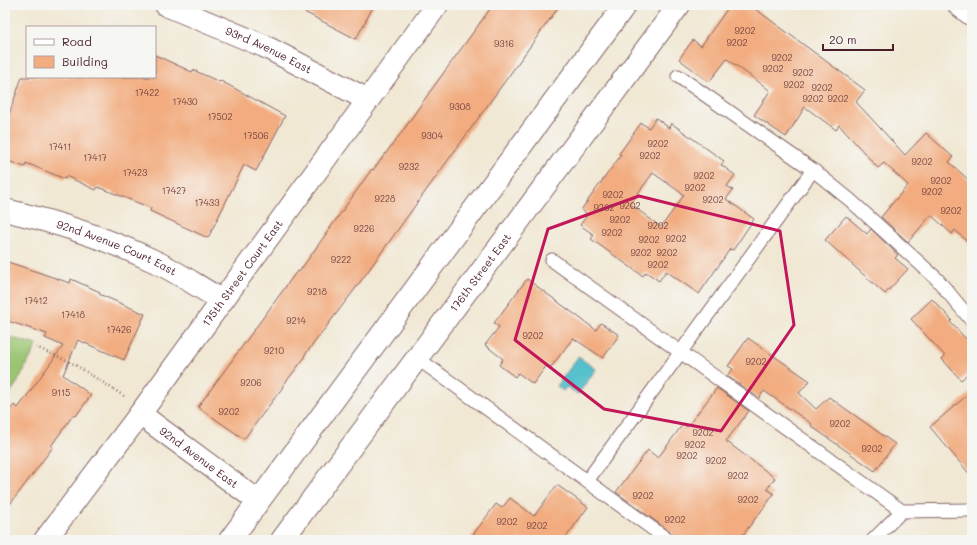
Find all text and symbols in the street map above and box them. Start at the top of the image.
street label: 93rd Avenue East [223,23,315,77]
house number: 9202 [735,25,755,36]
legend [26,26,156,78]
scale bar [823,26,893,52]
text: 20 m [829,31,857,47]
text: Road [62,33,92,49]
house number: 9202 [727,37,747,48]
house number: 9316 [494,38,514,49]
house number: 9202 [772,52,792,63]
text: Building [62,53,108,69]
house number: 9202 [763,63,783,74]
house number: 9202 [793,67,813,78]
house number: 9202 [784,79,804,90]
house number: 9202 [812,82,832,93]
house number: 17422 [135,87,159,98]
house number: 9202 [803,93,823,104]
house number: 9202 [828,93,848,104]
house number: 17430 [172,96,198,107]
house number: 9308 [449,101,471,112]
house number: 17502 [208,111,232,122]
house number: 17506 [243,130,269,141]
house number: 9304 [421,130,443,141]
house number: 9202 [648,138,668,149]
house number: 17411 [49,141,71,152]
house number: 9202 [640,150,660,161]
house number: 17417 [83,152,107,163]
house number: 9202 [912,156,932,167]
house number: 9232 [399,161,419,172]
house number: 17423 [123,167,147,178]
house number: 9202 [694,170,714,181]
house number: 9202 [931,175,951,186]
house number: 9202 [685,182,705,193]
house number: 17427 [162,185,186,196]
house number: 9202 [922,186,942,197]
house number: 9202 [603,189,623,200]
house number: 9228 [375,193,396,204]
house number: 9202 [703,194,723,205]
house number: 17433 [195,197,219,208]
house number: 9202 [620,200,640,211]
house number: 9202 [594,202,614,213]
house number: 9202 [941,205,961,216]
house number: 9202 [610,214,630,225]
street label: 92nd Avenue Court East [55,216,180,279]
street label: 175th Street Court East [198,216,286,329]
house number: 9202 [648,220,668,231]
house number: 9226 [354,223,374,234]
house number: 9202 [602,227,622,238]
street label: 176th Street East [446,230,514,315]
house number: 9202 [666,233,686,244]
house number: 9202 [639,234,659,245]
house number: 9202 [631,247,651,258]
house number: 9202 [657,247,677,258]
house number: 9222 [331,254,351,265]
house number: 9202 [648,259,668,270]
house number: 9218 [307,286,327,297]
house number: 17412 [24,295,48,306]
house number: 17418 [61,309,85,320]
house number: 9214 [286,315,307,326]
house number: 17426 [107,324,131,335]
house number: 9202 [523,330,543,341]
house number: 9210 [264,345,284,356]
house number: 9202 [746,356,766,367]
house number: 9206 [240,377,262,388]
house number: 9115 [52,387,70,398]
house number: 9202 [219,406,239,417]
house number: 9202 [830,418,850,429]
street label: 92nd Avenue East [157,423,242,491]
house number: 9202 [693,427,713,438]
house number: 9202 [685,439,705,450]
house number: 9202 [862,443,882,454]
house number: 9202 [677,450,697,461]
house number: 9202 [706,455,726,466]
house number: 9202 [728,470,748,481]
house number: 9202 [633,490,653,501]
house number: 9202 [738,494,758,505]
house number: 9202 [665,514,685,525]
house number: 9202 [497,516,517,527]
house number: 9202 [527,520,547,531]

